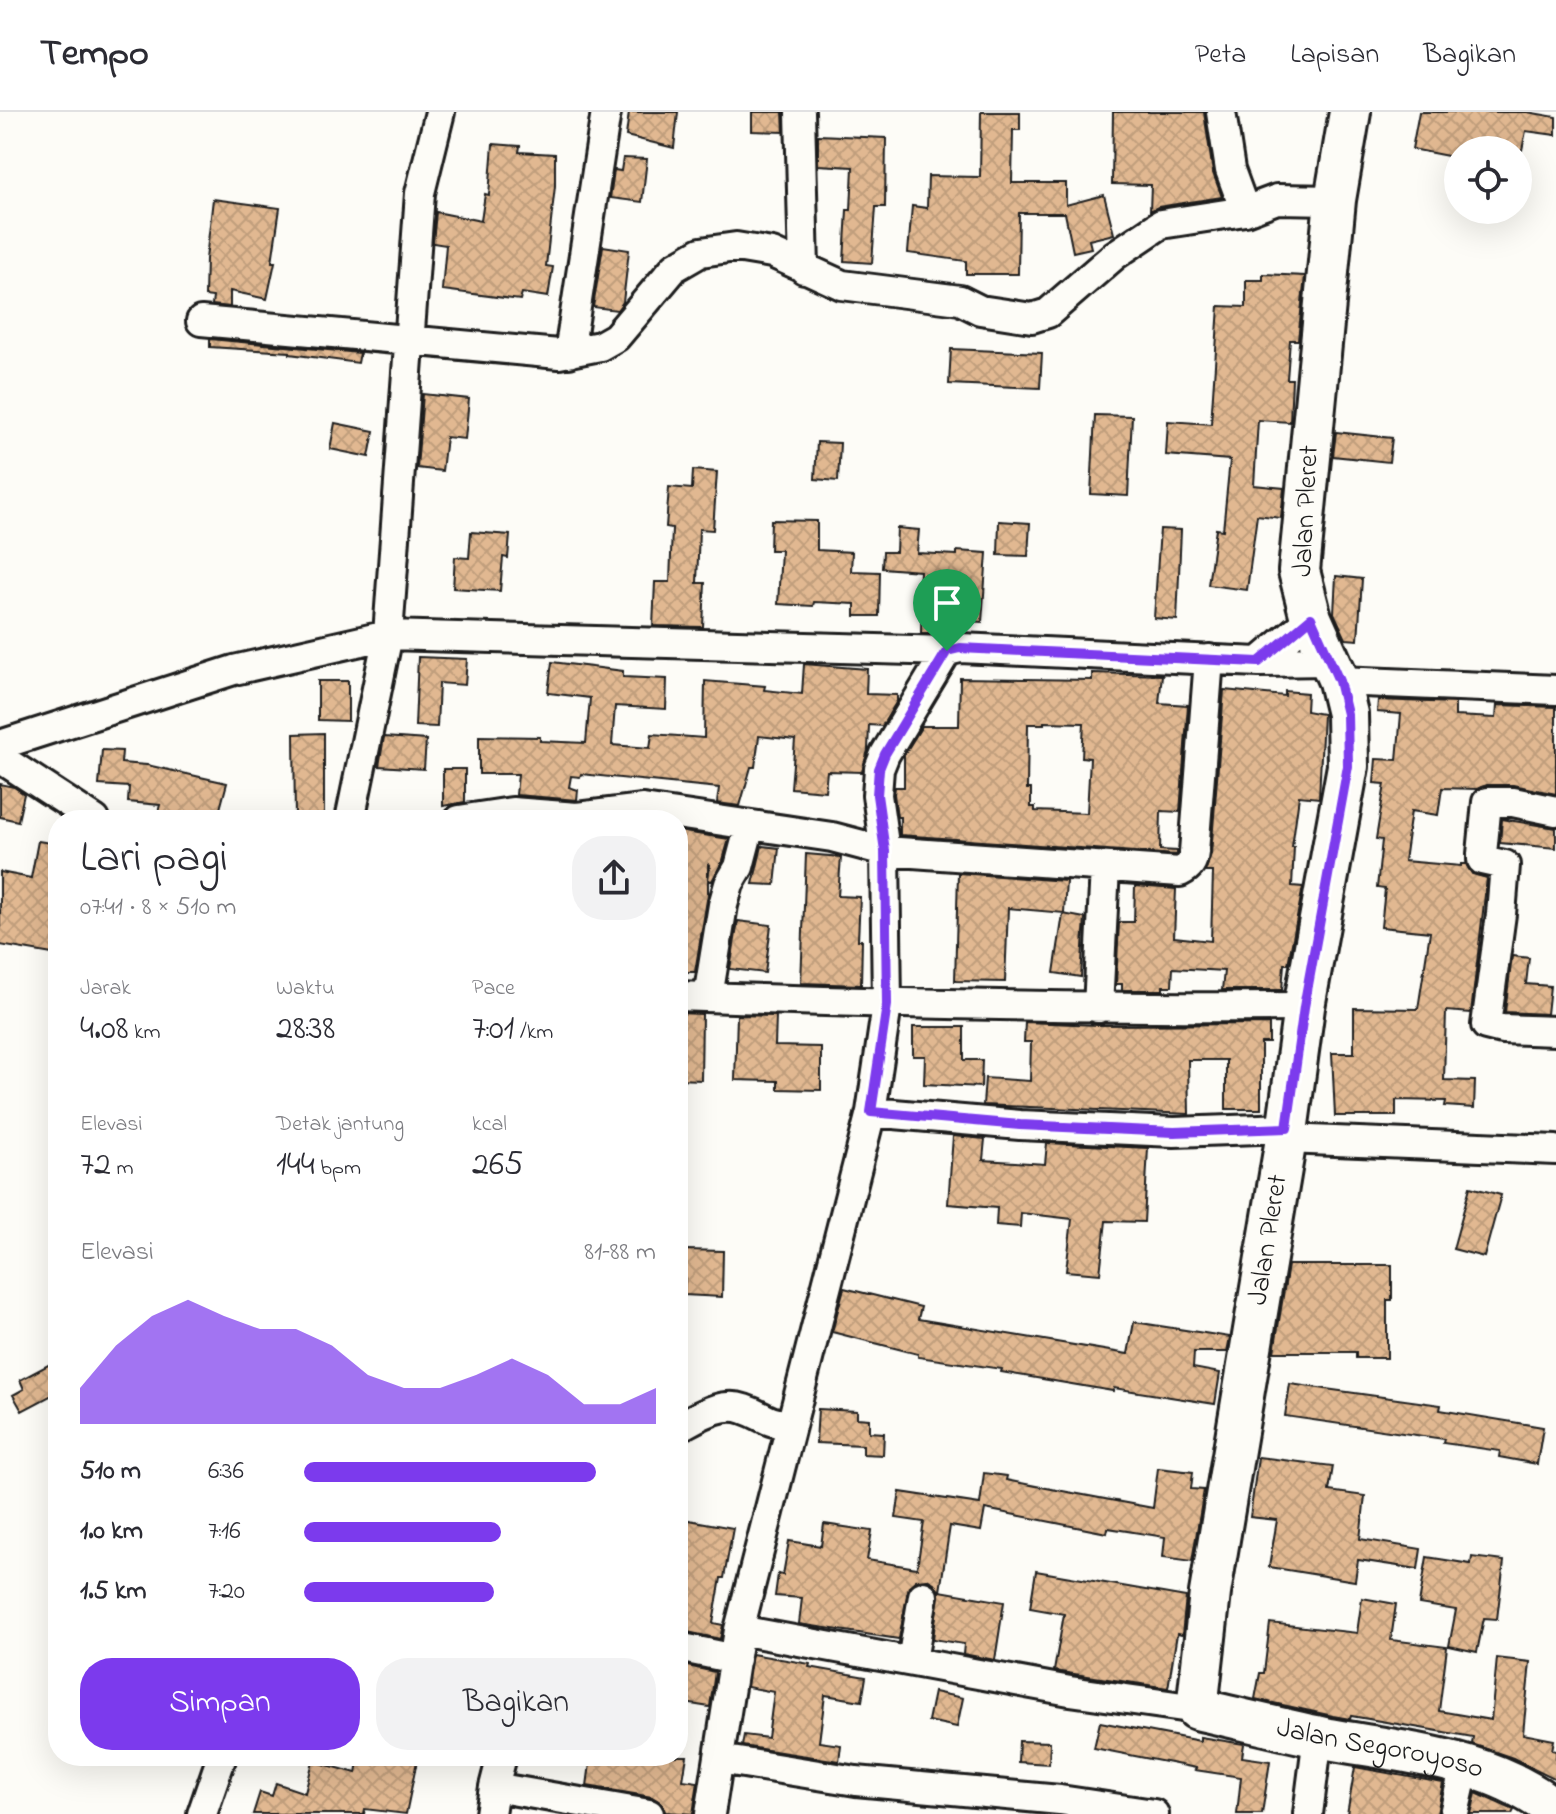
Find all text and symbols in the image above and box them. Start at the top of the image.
text: Tempo [40,27,149,83]
text: Peta [1195,35,1246,76]
text: Lapisan [1290,35,1379,76]
text: Bagikan [1423,35,1516,76]
map controls [1444,136,1532,224]
button: locate [1444,136,1532,224]
street label: Jalan Pleret [1283,444,1331,578]
pin [913,569,981,651]
icon: arrive [925,581,969,625]
text: Lari pagi [80,827,228,891]
button: share [572,836,656,920]
text: 07:41 · 8 × 510 m [80,889,237,927]
text: Jarak [80,973,131,1005]
text: Waktu [276,973,334,1005]
text: Pace [472,973,515,1005]
text: 4.08 [80,1005,128,1055]
text: 28:38 [276,1005,335,1055]
text: 7:01 [472,1005,514,1055]
text: km [128,1017,161,1049]
text: /km [514,1017,553,1049]
text: Elevasi [80,1109,142,1141]
text: Detak jantung [276,1109,404,1141]
text: kcal [472,1109,507,1141]
text: 72 [80,1141,111,1191]
text: 144 [276,1141,315,1191]
text: 265 [472,1141,523,1191]
text: m [111,1153,133,1185]
text: bpm [315,1153,361,1185]
street label: Jalan Pleret [1238,1172,1300,1308]
text: Elevasi [80,1234,154,1272]
text: 81–88 m [584,1234,656,1272]
text: 510 m [80,1453,141,1491]
text: 6:36 [208,1453,244,1491]
text: 1.0 km [80,1513,143,1551]
text: 7:16 [208,1513,241,1551]
text: 1.5 km [80,1573,147,1611]
text: 7:20 [208,1573,245,1611]
button: Simpan [80,1658,360,1750]
button: Bagikan [376,1658,656,1750]
street label: Jalan Segoroyoso [1273,1708,1489,1790]

